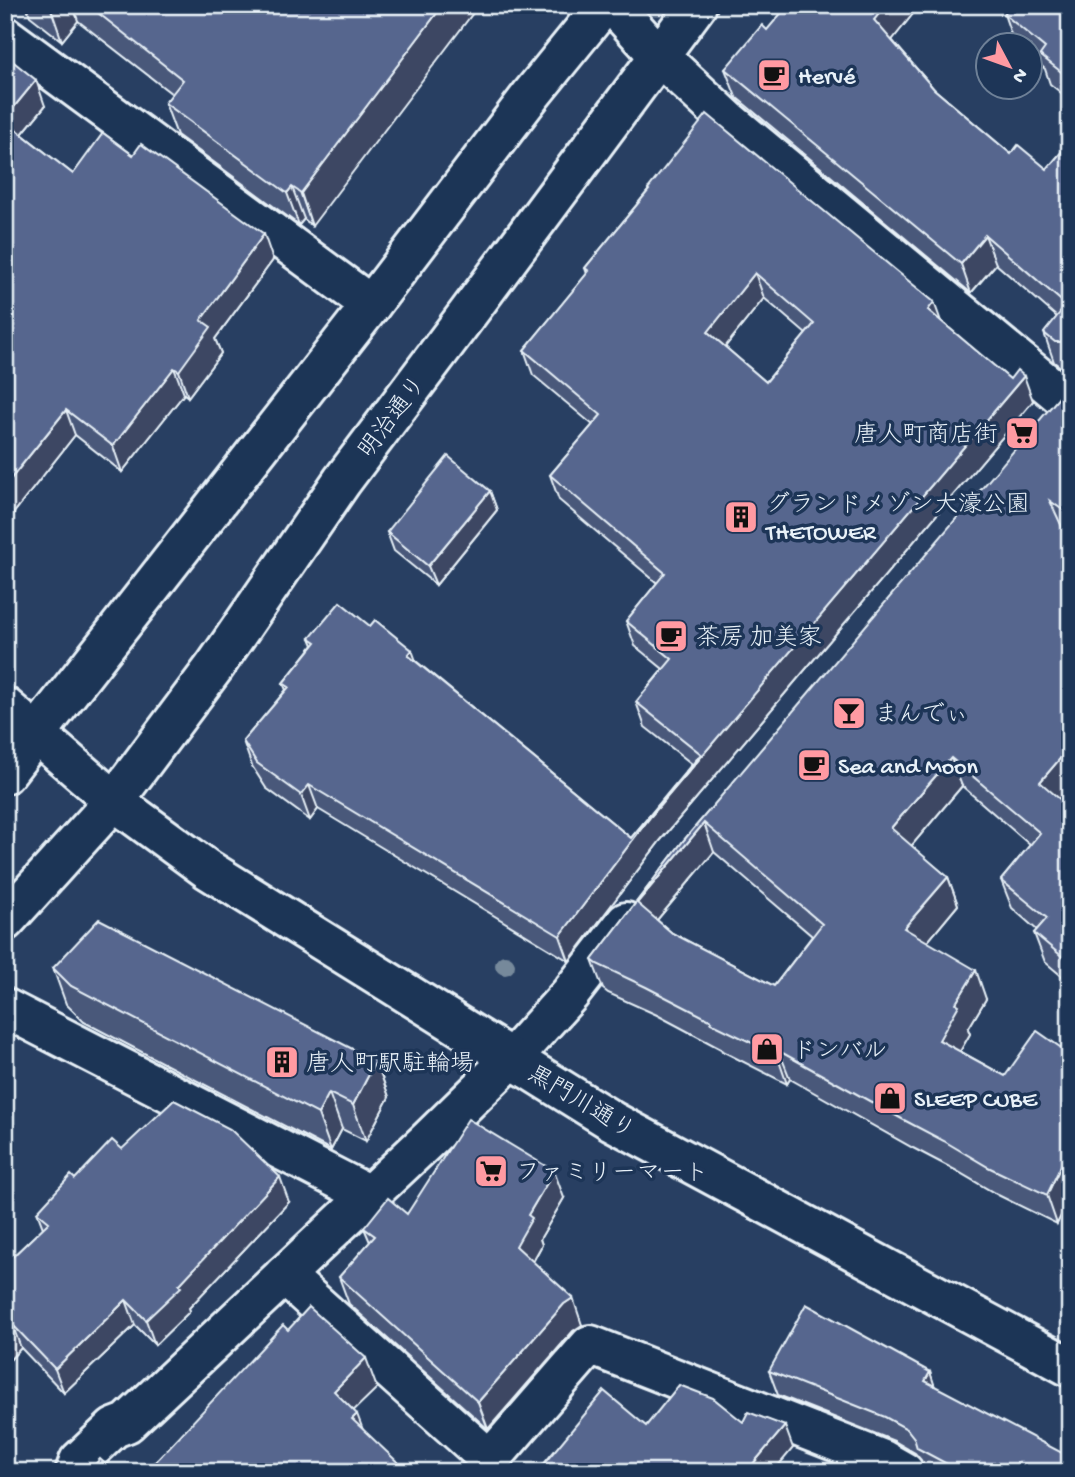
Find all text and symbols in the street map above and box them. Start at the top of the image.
north arrow [974,32,1044,102]
cafe icon: Hervé [755,56,793,94]
text: N [1006,63,1032,87]
place label: Hervé [798,64,856,93]
street label: 明治通り [353,371,434,465]
supermarket icon: 唐人町商店街 [1003,414,1041,452]
place label: 唐人町商店街 [854,421,998,451]
place label: グランドメゾン大濠公園 THETOWER [764,491,1030,549]
building icon: グランドメゾン大濠公園 THETOWER [722,498,760,536]
cafe icon: 茶房 加美家 [652,617,690,655]
place label: 茶房 加美家 [696,624,822,654]
bar icon: まんでぃ [830,694,868,732]
place label: まんでぃ [874,702,969,731]
cafe icon: Sea and Moon [795,746,833,784]
place label: Sea and Moon [838,754,979,783]
shop icon: ドンバル [748,1030,786,1068]
place label: ドンバル [792,1038,887,1067]
building icon: 唐人町駅駐輪場 [263,1043,301,1081]
place label: 唐人町駅駐輪場 [306,1050,474,1080]
street label: 黒門川通り [521,1061,639,1147]
shop icon: SLEEP CUBE [871,1079,909,1117]
place label: SLEEP CUBE [914,1087,1038,1116]
supermarket icon: ファミリーマート [472,1152,510,1190]
place label: ファミリーマート [516,1160,708,1189]

